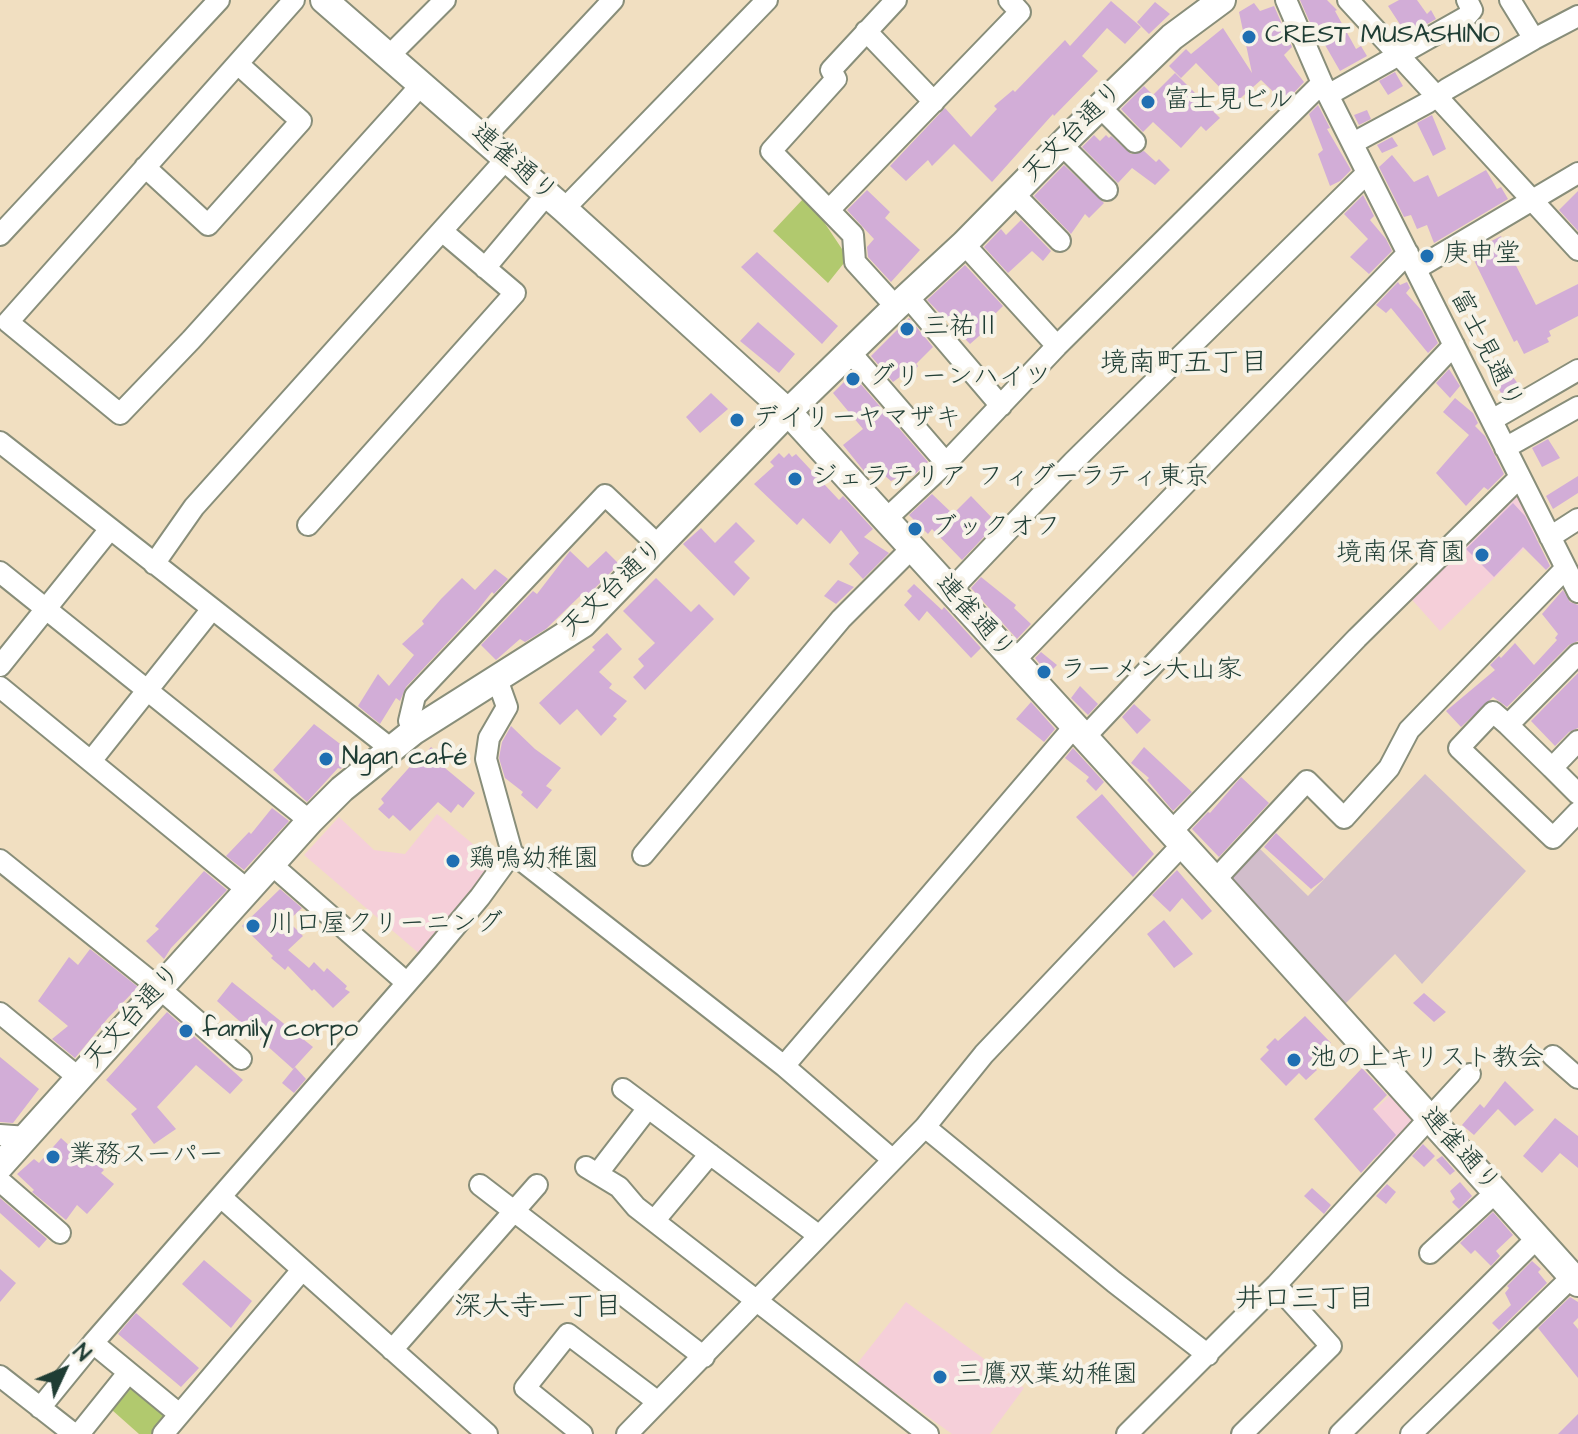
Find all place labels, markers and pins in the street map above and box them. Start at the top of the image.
place label: CREST MUSASHINO [1265,21,1500,53]
marker: CREST MUSASHINO [1240,28,1258,46]
place label: 富士見ビル [1164,86,1294,118]
marker: 富士見ビル [1139,93,1157,111]
place label: 庚申堂 [1443,240,1521,272]
marker: 庚申堂 [1418,247,1436,265]
place label: 三祐Ⅱ [923,313,1001,345]
marker: 三祐Ⅱ [898,320,916,338]
place label: グリーンハイツ [869,363,1051,395]
marker: グリーンハイツ [844,370,862,388]
place label: デイリーヤマザキ [753,404,961,436]
marker: デイリーヤマザキ [728,411,746,429]
place label: ジェラテリア フィグーラティ東京 [811,463,1210,495]
marker: ジェラテリア フィグーラティ東京 [786,470,804,488]
place label: ブックオフ [931,513,1061,545]
marker: ブックオフ [906,520,924,538]
place label: 境南保育園 [1336,539,1466,571]
marker: 境南保育園 [1473,546,1491,564]
place label: ラーメン大山家 [1060,656,1242,688]
marker: ラーメン大山家 [1035,663,1053,681]
place label: Ngan café [342,743,468,775]
marker: Ngan café [317,750,335,768]
place label: 鶏鳴幼稚園 [469,845,599,877]
marker: 鶏鳴幼稚園 [444,852,462,870]
place label: 川口屋クリーニング [269,910,503,942]
marker: 川口屋クリーニング [244,917,262,935]
place label: family corpo [202,1015,358,1047]
marker: family corpo [177,1022,195,1040]
place label: 池の上キリスト教会 [1310,1044,1544,1076]
marker: 池の上キリスト教会 [1285,1051,1303,1069]
place label: 業務スーパー [69,1141,224,1173]
marker: 業務スーパー [44,1148,62,1166]
place label: 三鷹双葉幼稚園 [956,1361,1138,1393]
marker: 三鷹双葉幼稚園 [931,1368,949,1386]

